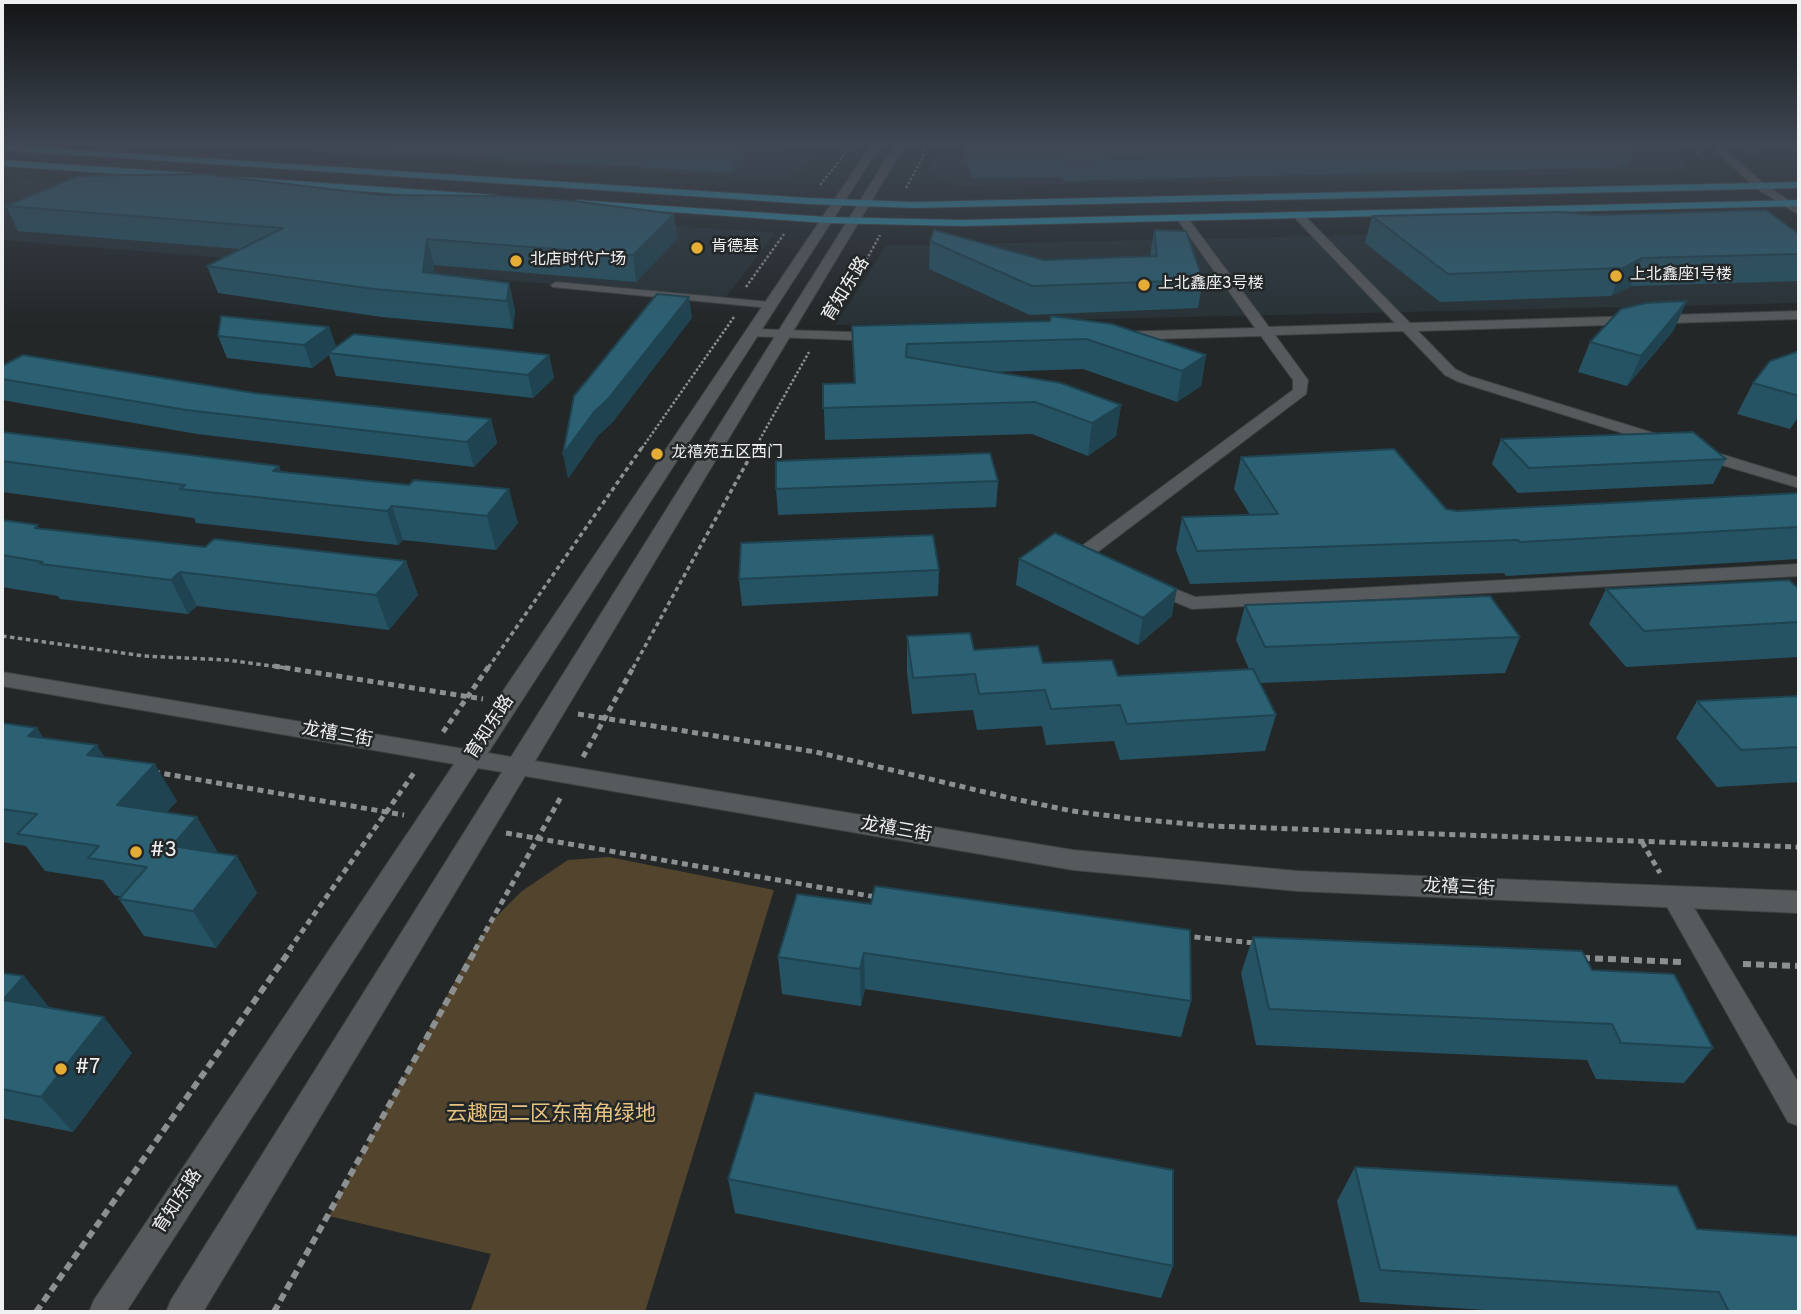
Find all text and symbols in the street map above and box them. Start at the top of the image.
place label: 肯德基 [711,238,759,258]
marker: 肯德基 [689,240,705,256]
place label: 北店时代广场 [530,251,626,271]
marker: 北店时代广场 [508,253,524,269]
street label: 育知东路 [819,254,875,326]
place label: 上北鑫座1号楼 [1630,266,1732,286]
marker: 上北鑫座1号楼 [1608,268,1624,284]
place label: 上北鑫座3号楼 [1158,275,1264,295]
marker: 上北鑫座3号楼 [1136,277,1152,293]
place label: 龙禧苑五区西门 [671,444,783,464]
marker: 龙禧苑五区西门 [649,446,665,462]
street label: 育知东路 [462,692,520,764]
street label: 龙禧三街 [300,719,374,753]
street label: 龙禧三街 [859,814,933,848]
place label: #3 [150,839,177,865]
marker: #3 [128,844,144,860]
street label: 龙禧三街 [1422,876,1496,902]
place label: #7 [75,1056,100,1082]
marker: #7 [53,1061,69,1077]
park label: 云趣园二区东南角绿地 [446,1103,656,1129]
street label: 育知东路 [150,1166,208,1238]

